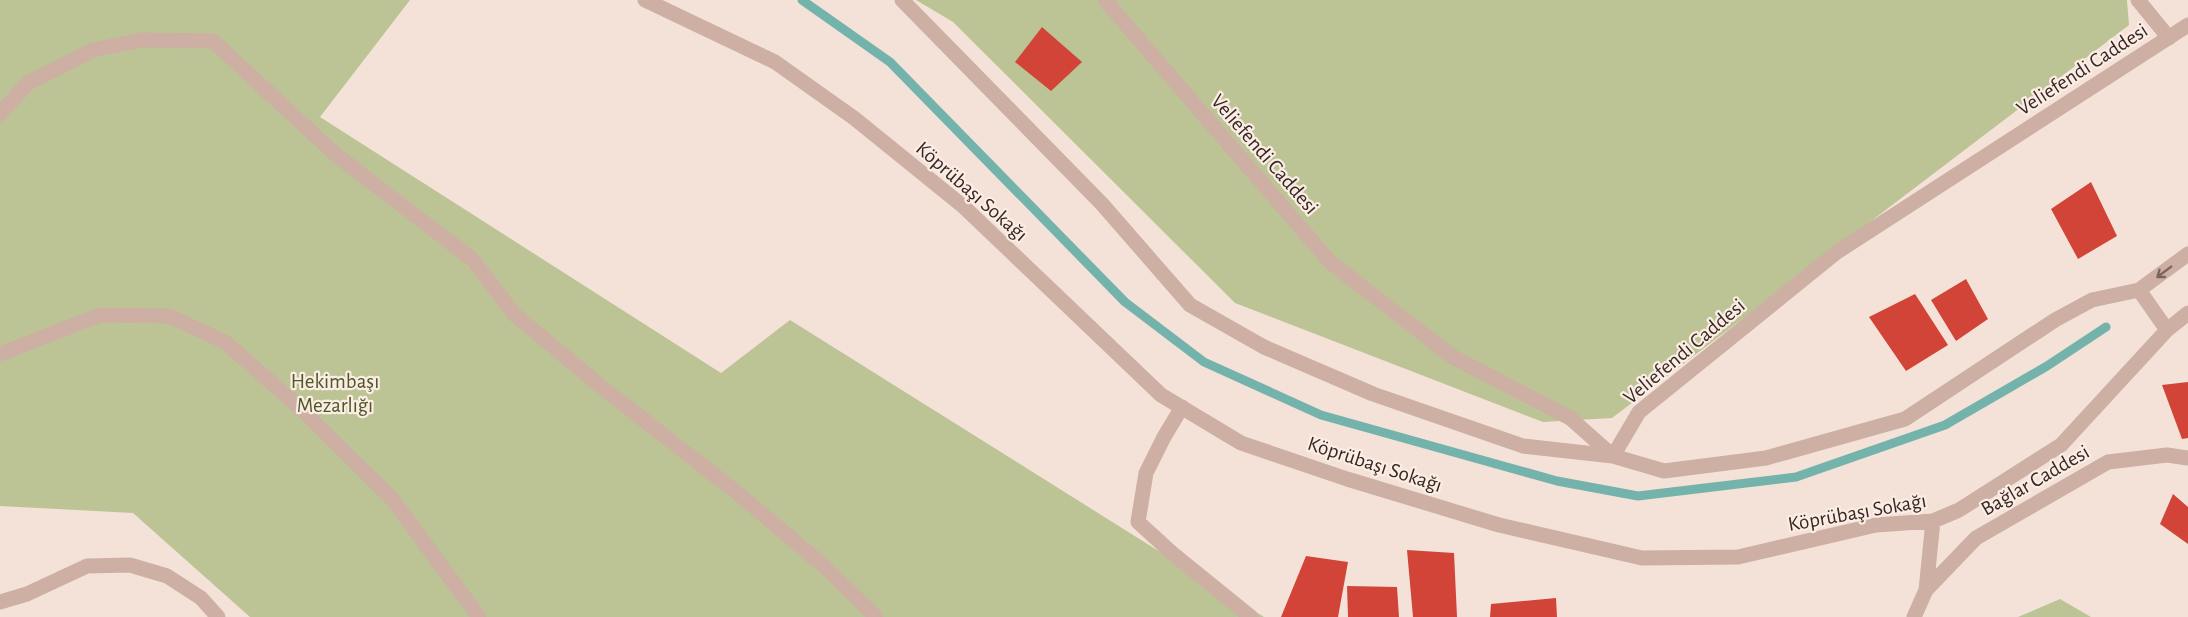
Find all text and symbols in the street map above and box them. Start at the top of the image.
street label: Veliefendi Caddesi [2013,19,2151,119]
street label: Veliefendi Caddesi [1207,90,1322,218]
street label: Köprübaşı Sokağı [912,138,1031,245]
one-way arrow [2156,266,2172,278]
street label: Veliefendi Caddesi [1620,295,1749,408]
park label: Hekimbaşı Mezarlığı [291,371,379,416]
street label: Köprübaşı Sokağı [1305,433,1445,496]
street label: Bağlar Caddesi [1978,441,2093,520]
street label: Köprübaşı Sokağı [1786,490,1928,535]

